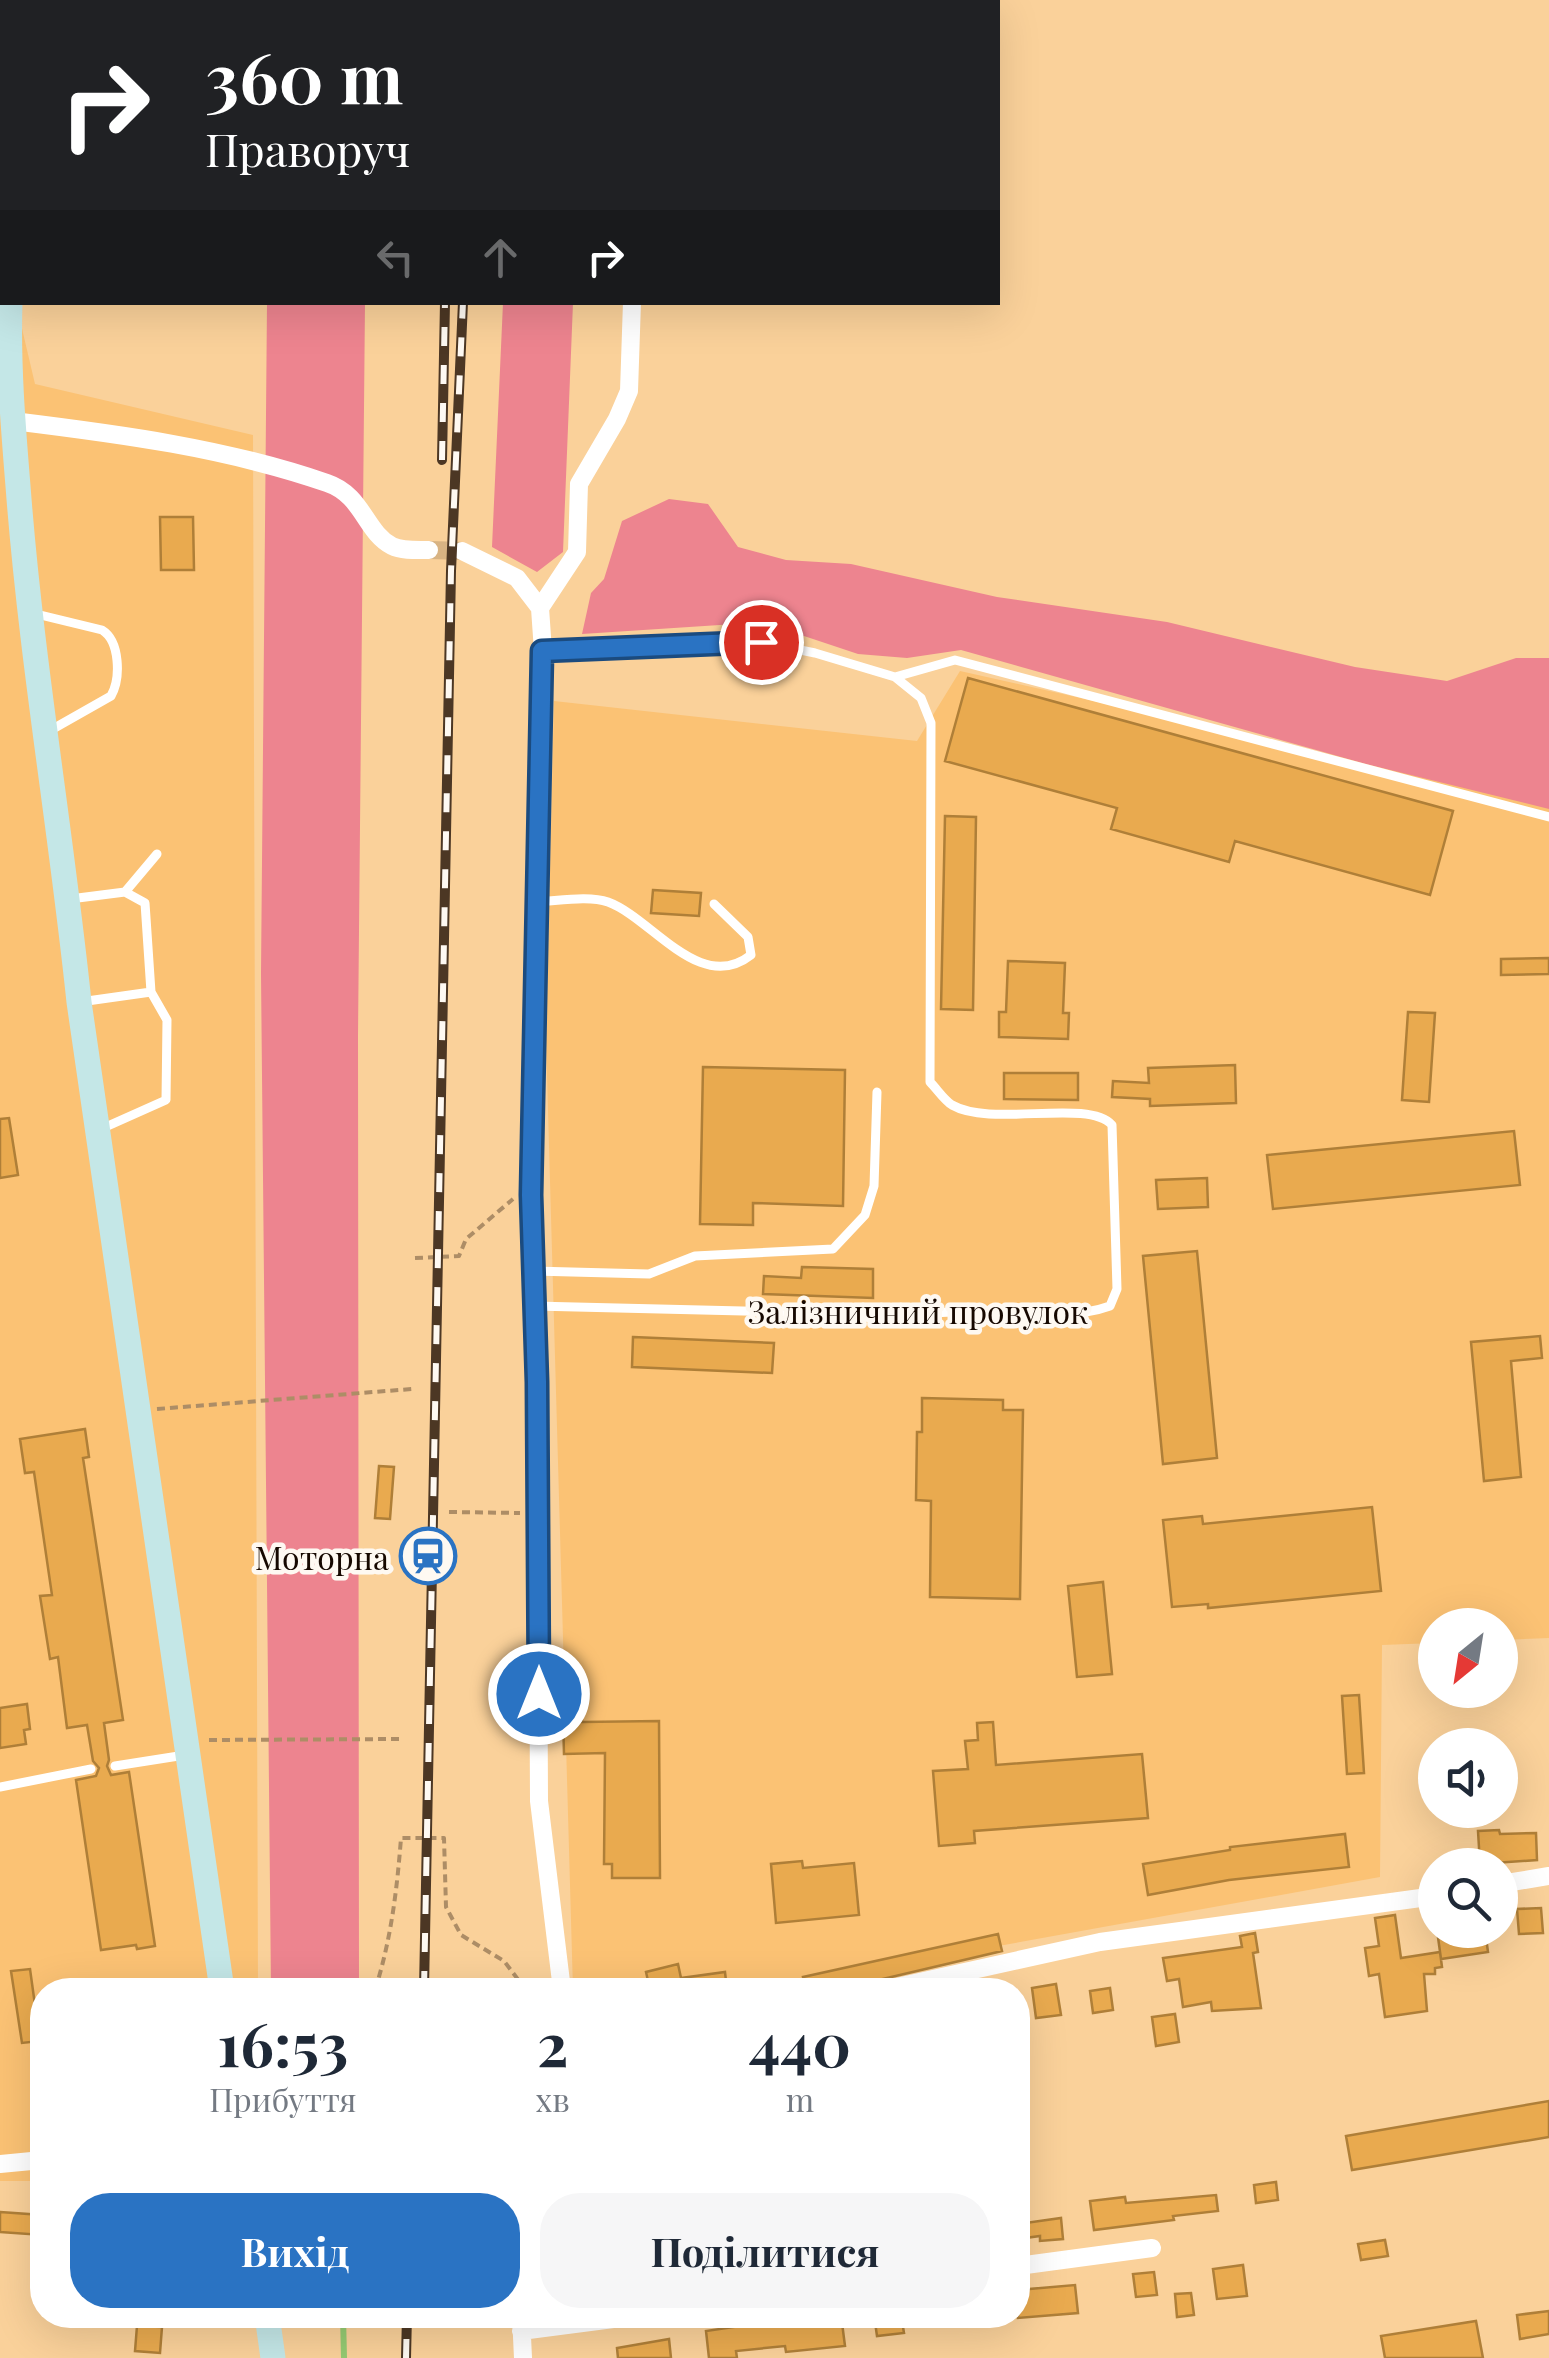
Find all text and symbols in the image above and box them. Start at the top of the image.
text: 360 m [205,28,403,122]
icon: right [40,40,170,170]
text: Праворуч [205,118,410,178]
icon: left [368,230,423,285]
icon: ahead [473,230,528,285]
icon: right [578,230,633,285]
pin [719,600,804,685]
icon: arrive [734,615,789,670]
street label: Залізничний провулок [748,1289,1088,1332]
station icon: Моторна [398,1526,458,1586]
place label: Моторна [255,1535,389,1578]
north arrow [1418,1608,1518,1708]
map controls [1418,1608,1518,1948]
position arrow [487,1642,591,1746]
button: sound [1418,1728,1518,1828]
button: search [1418,1848,1518,1948]
text: 16:53 [217,2002,348,2082]
text: 2 [537,2002,568,2082]
text: 440 [749,2002,851,2082]
text: Прибуття [209,2077,356,2120]
text: хв [536,2077,570,2120]
text: m [786,2077,814,2120]
button: Вихід [70,2193,520,2308]
button: Поділитися [540,2193,990,2308]

